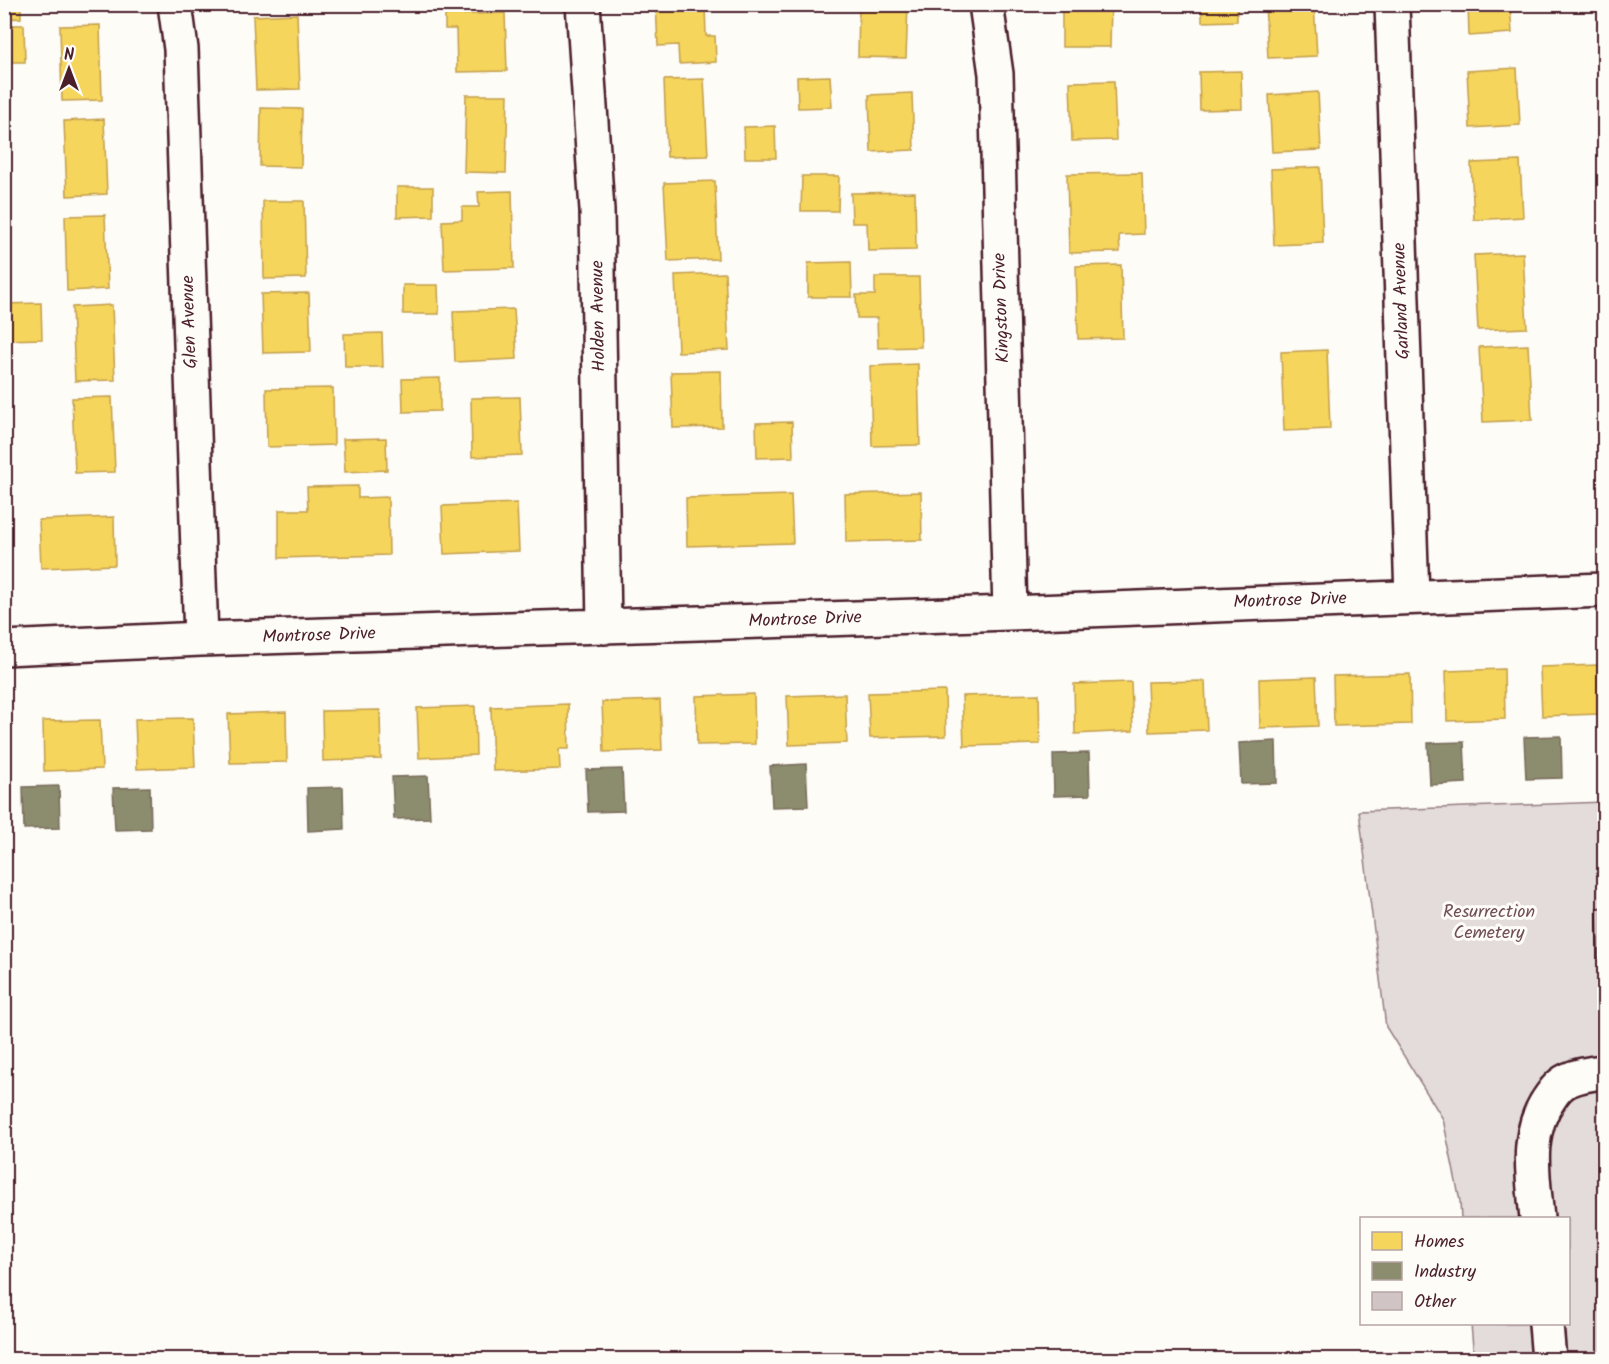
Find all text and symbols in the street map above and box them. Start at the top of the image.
north arrow [39,39,99,99]
text: N [64,43,74,68]
street label: Garland Avenue [1385,242,1419,360]
street label: Kingston Drive [986,252,1018,364]
street label: Holden Avenue [584,260,614,372]
street label: Glen Avenue [174,275,206,369]
street label: Montrose Drive [1233,585,1347,617]
street label: Montrose Drive [748,604,862,636]
street label: Montrose Drive [262,620,376,652]
park label: Resurrection Cemetery [1443,898,1535,948]
legend [1360,1217,1570,1325]
text: Homes [1414,1228,1465,1257]
text: Industry [1414,1258,1476,1287]
text: Other [1414,1288,1457,1317]

